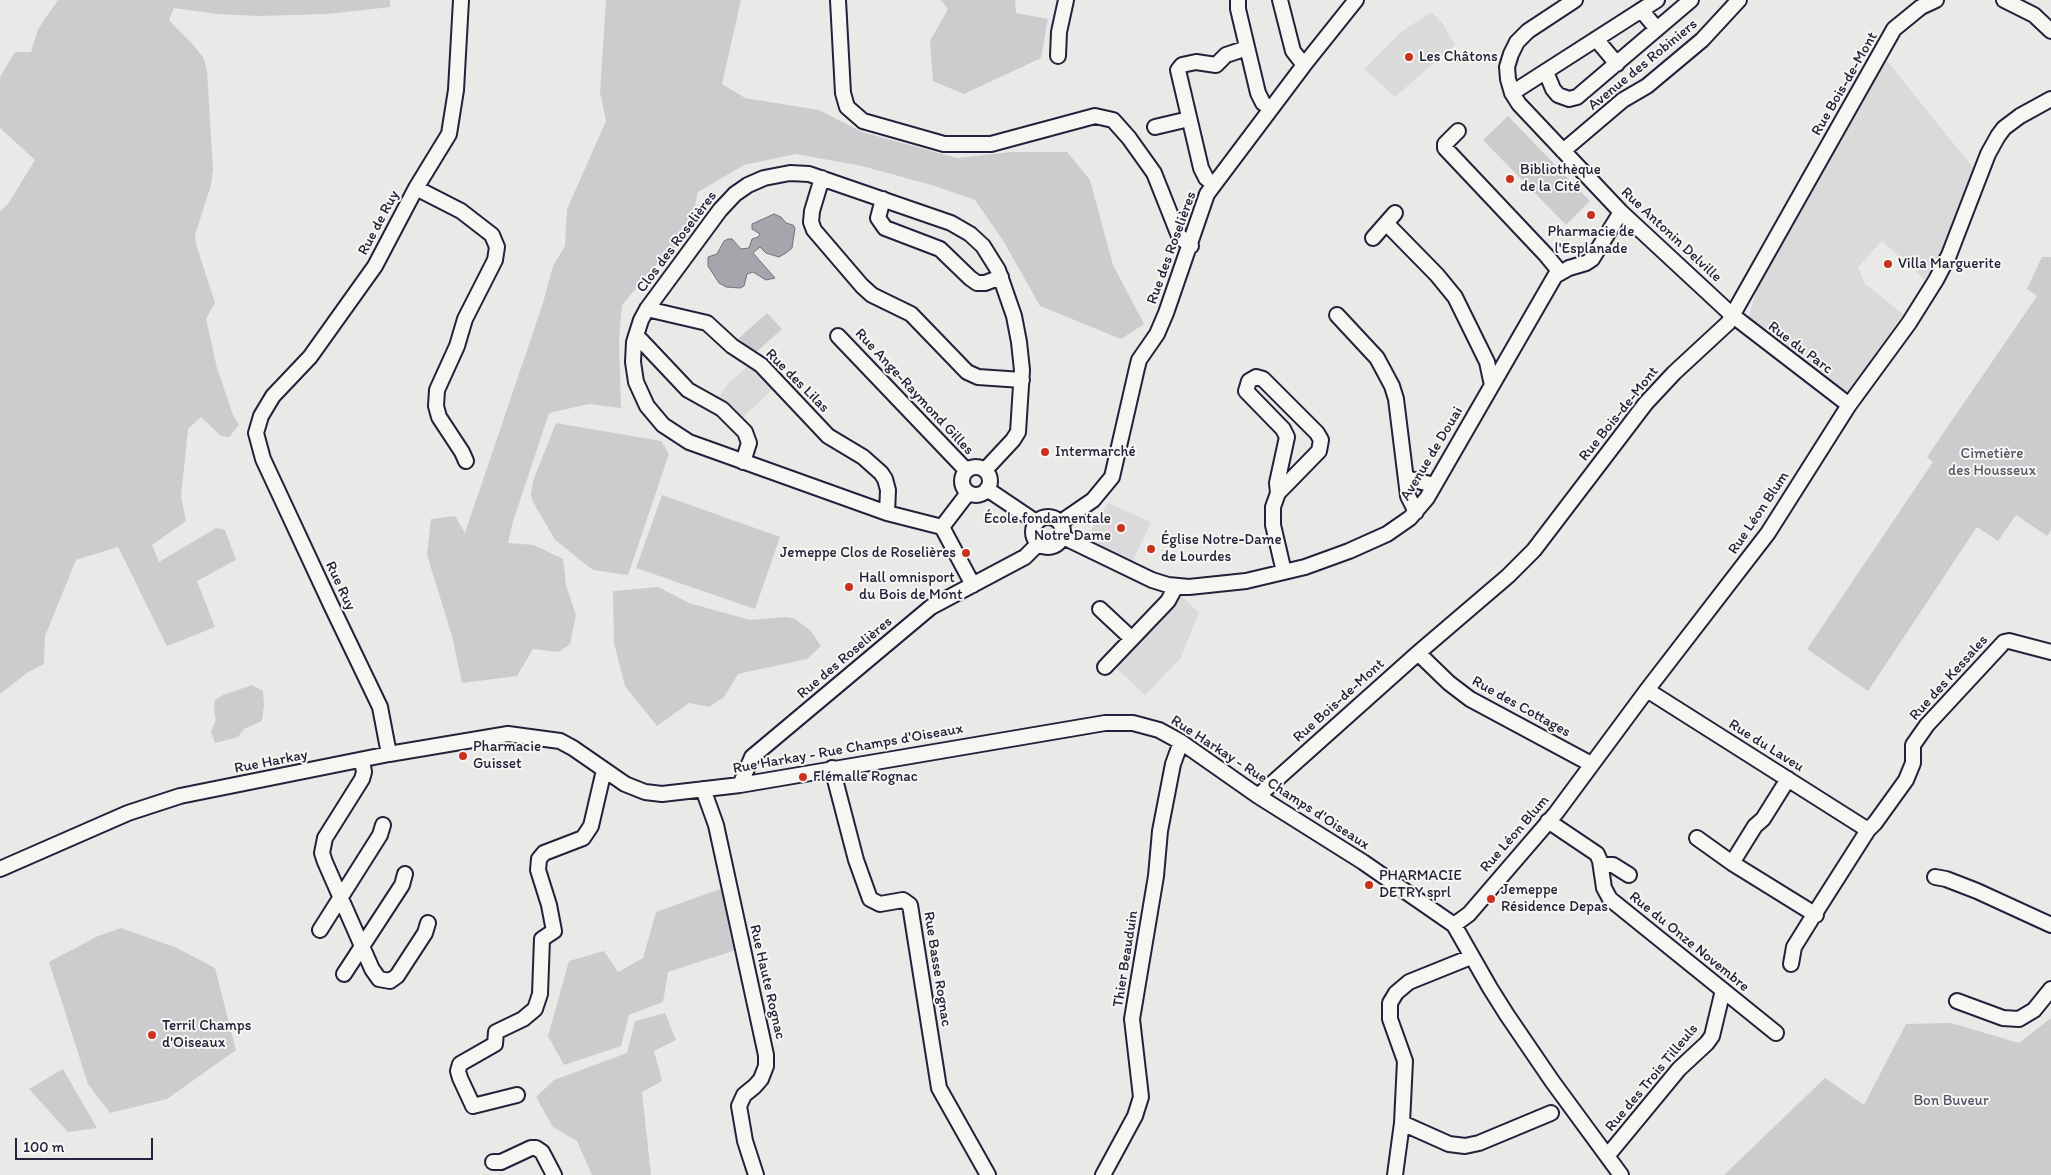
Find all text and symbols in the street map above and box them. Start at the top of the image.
street label: Avenue des Robiniers [1585,15,1701,115]
street label: Rue Bois-de-Mont [1808,29,1882,139]
place label: Les Châtons [1419,48,1498,66]
marker: Les Châtons [1403,51,1415,63]
place label: Bibliothèque de la Cité [1520,161,1601,196]
marker: Bibliothèque de la Cité [1504,173,1516,185]
street label: Rue Antonin Delville [1617,184,1725,286]
street label: Rue de Ruy [354,187,404,259]
street label: Clos des Roselières [633,188,721,296]
street label: Rue des Roselières [1143,189,1201,307]
marker: Pharmacie de l'Esplanade [1585,209,1597,221]
place label: Pharmacie de l'Esplanade [1548,223,1634,258]
place label: Villa Marguerite [1898,255,2001,273]
marker: Villa Marguerite [1882,258,1894,270]
street label: Rue du Parc [1764,318,1836,378]
street label: Rue Ange-Raymond Gilles [851,325,977,459]
street label: Rue des Lilas [761,345,833,417]
street label: Rue Bois-de-Mont [1575,363,1663,465]
street label: Avenue de Douai [1397,404,1467,504]
place label: Intermarché [1055,443,1136,461]
park label: Cimetière des Housseux [1948,445,2036,480]
marker: Intermarché [1039,446,1051,458]
street label: Rue Léon Blum [1725,468,1793,558]
place label: École fondamentale Notre Dame [984,510,1111,545]
marker: École fondamentale Notre Dame [1115,522,1127,534]
place label: Église Notre-Dame de Lourdes [1161,531,1282,566]
marker: Église Notre-Dame de Lourdes [1145,543,1157,555]
place label: Jemeppe Clos de Roselières [780,544,956,562]
marker: Jemeppe Clos de Roselières [960,547,972,559]
street label: Rue Ruy [321,559,359,613]
place label: Hall omnisport du Bois de Mont [859,569,962,604]
marker: Hall omnisport du Bois de Mont [843,581,855,593]
street label: Rue des Roselières [794,613,896,703]
street label: Rue des Kessales [1906,632,1992,724]
street label: Rue Bois-de-Mont [1290,655,1388,747]
street label: Rue des Cottages [1468,672,1574,742]
street label: Rue Harkay - Rue Champs d'Oiseaux [1167,712,1373,854]
street label: Rue du Laveu [1725,716,1807,776]
street label: Rue Harkay - Rue Champs d'Oiseaux [731,720,965,778]
place label: Pharmacie Guisset [473,738,541,773]
street label: Rue Harkay [233,746,309,778]
marker: Pharmacie Guisset [457,750,469,762]
place label: Flémalle Rognac [813,768,918,786]
marker: Flémalle Rognac [797,771,809,783]
street label: Rue Léon Blum [1477,792,1553,876]
place label: PHARMACIE DETRY sprl [1379,867,1462,902]
marker: PHARMACIE DETRY sprl [1363,879,1375,891]
place label: Jemeppe Résidence Depas [1501,881,1608,916]
street label: Rue du Onze Novembre [1625,888,1753,996]
marker: Jemeppe Résidence Depas [1485,893,1497,905]
street label: Thier Beauduin [1109,909,1143,1009]
street label: Rue Basse Rognac [919,910,955,1028]
street label: Rue Haute Rognac [745,923,789,1041]
place label: Terril Champs d'Oiseaux [162,1017,251,1052]
street label: Rue des Trois Tilleuls [1602,1020,1702,1136]
marker: Terril Champs d'Oiseaux [146,1029,158,1041]
park label: Bon Buveur [1913,1092,1989,1110]
scale bar [18,1128,155,1160]
text: 100 m [23,1138,64,1156]

